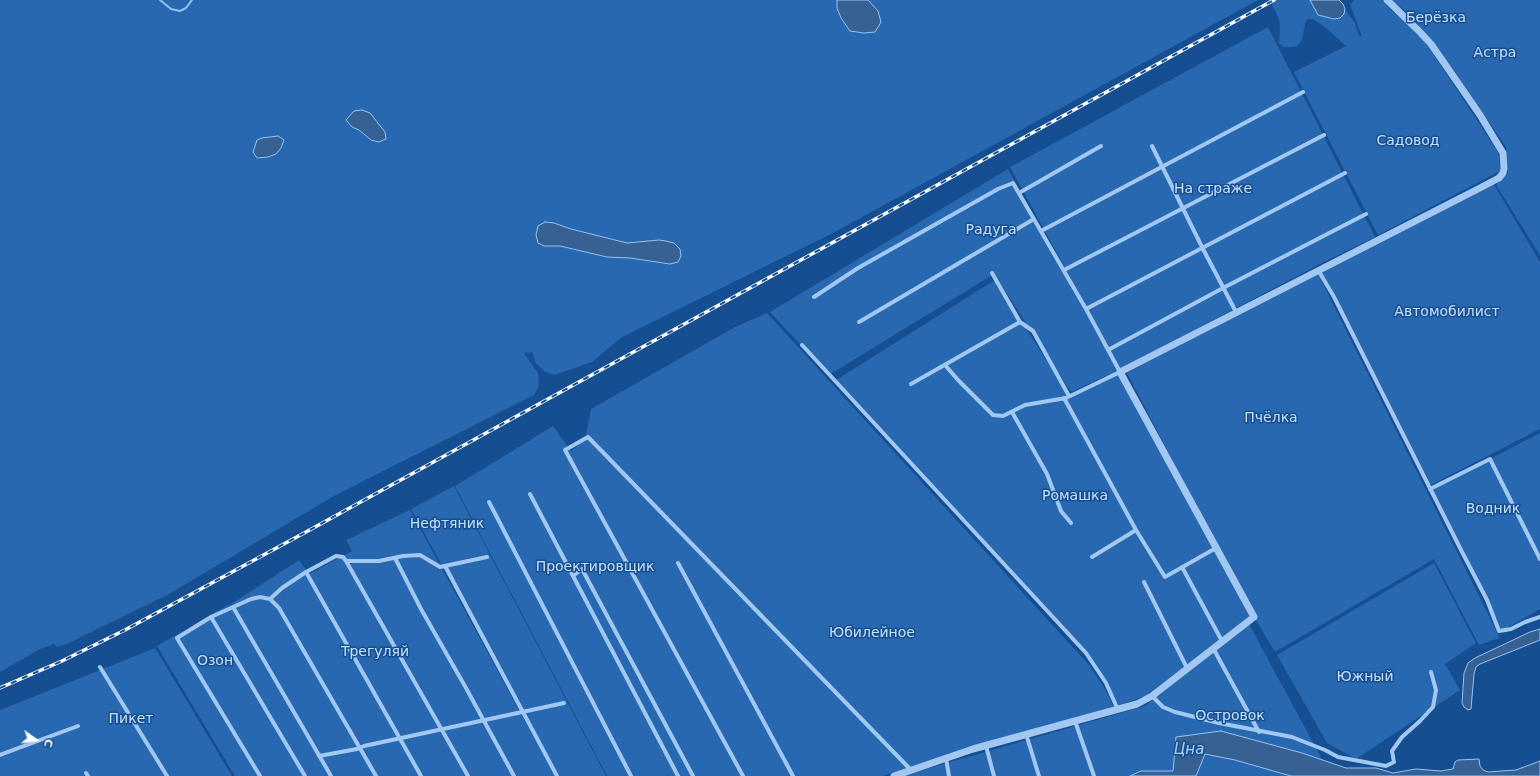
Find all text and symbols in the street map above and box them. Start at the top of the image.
park label: Берёзка [1406,10,1466,26]
park label: Астра [1474,45,1516,61]
park label: Садовод [1376,133,1440,149]
park label: На страже [1174,181,1252,197]
park label: Радуга [966,222,1016,238]
park label: Автомобилист [1394,304,1500,320]
park label: Пчёлка [1244,410,1298,426]
park label: Ромашка [1042,488,1108,504]
park label: Водник [1466,501,1520,517]
park label: Нефтяник [410,516,484,532]
park label: Проектировщик [536,559,654,575]
park label: Юбилейное [829,625,915,641]
park label: Трегуляй [341,644,409,660]
park label: Озон [197,653,233,669]
park label: Южный [1336,669,1394,685]
park label: Островок [1195,708,1265,724]
park label: Пикет [109,711,153,727]
north arrow [16,720,56,760]
text: С [41,738,55,749]
water label: Цна [1174,741,1204,759]

